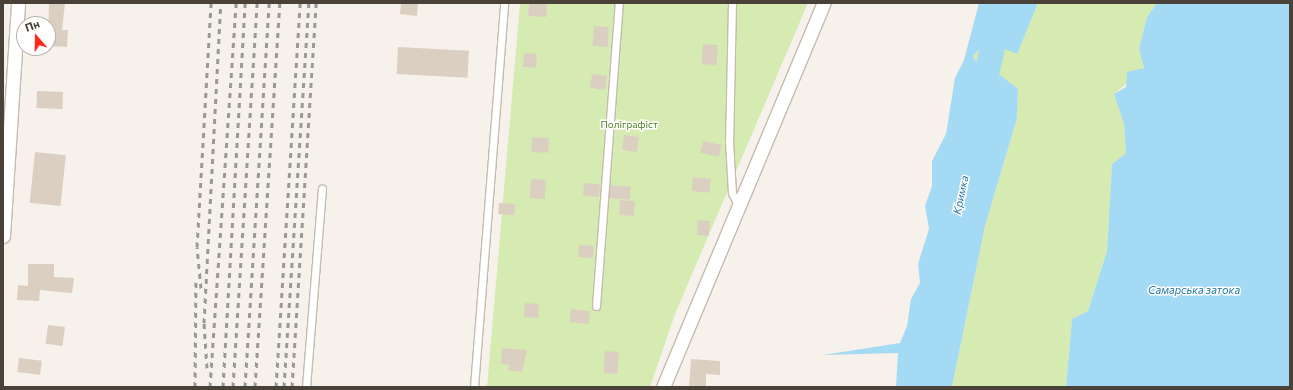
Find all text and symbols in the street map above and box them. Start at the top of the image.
north arrow [16,16,56,56]
text: Пн [23,17,41,34]
park label: Поліграфіст [600,119,658,131]
water label: Кримка [950,174,972,216]
water label: Самарська затока [1148,283,1240,297]

